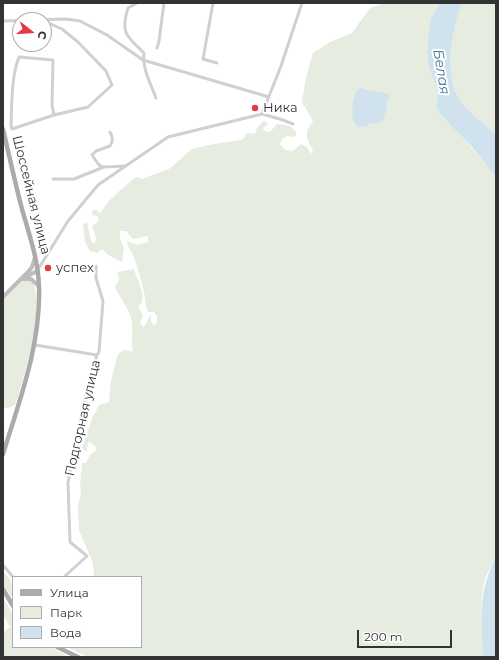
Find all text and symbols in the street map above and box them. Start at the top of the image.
north arrow [12,12,52,52]
text: С [35,29,50,41]
water label: Белая [429,48,453,96]
place label: Ника [263,100,298,116]
marker: Ника [250,103,260,113]
street label: Шоссейная улица [9,134,53,256]
place label: успех [56,260,94,276]
marker: успех [43,263,53,273]
street label: Подгорная улица [62,358,104,478]
legend [12,576,142,648]
text: Улица [50,585,89,600]
text: Парк [50,605,82,620]
scale bar [359,622,454,648]
text: Вода [50,625,81,640]
text: 200 m [364,629,403,644]

